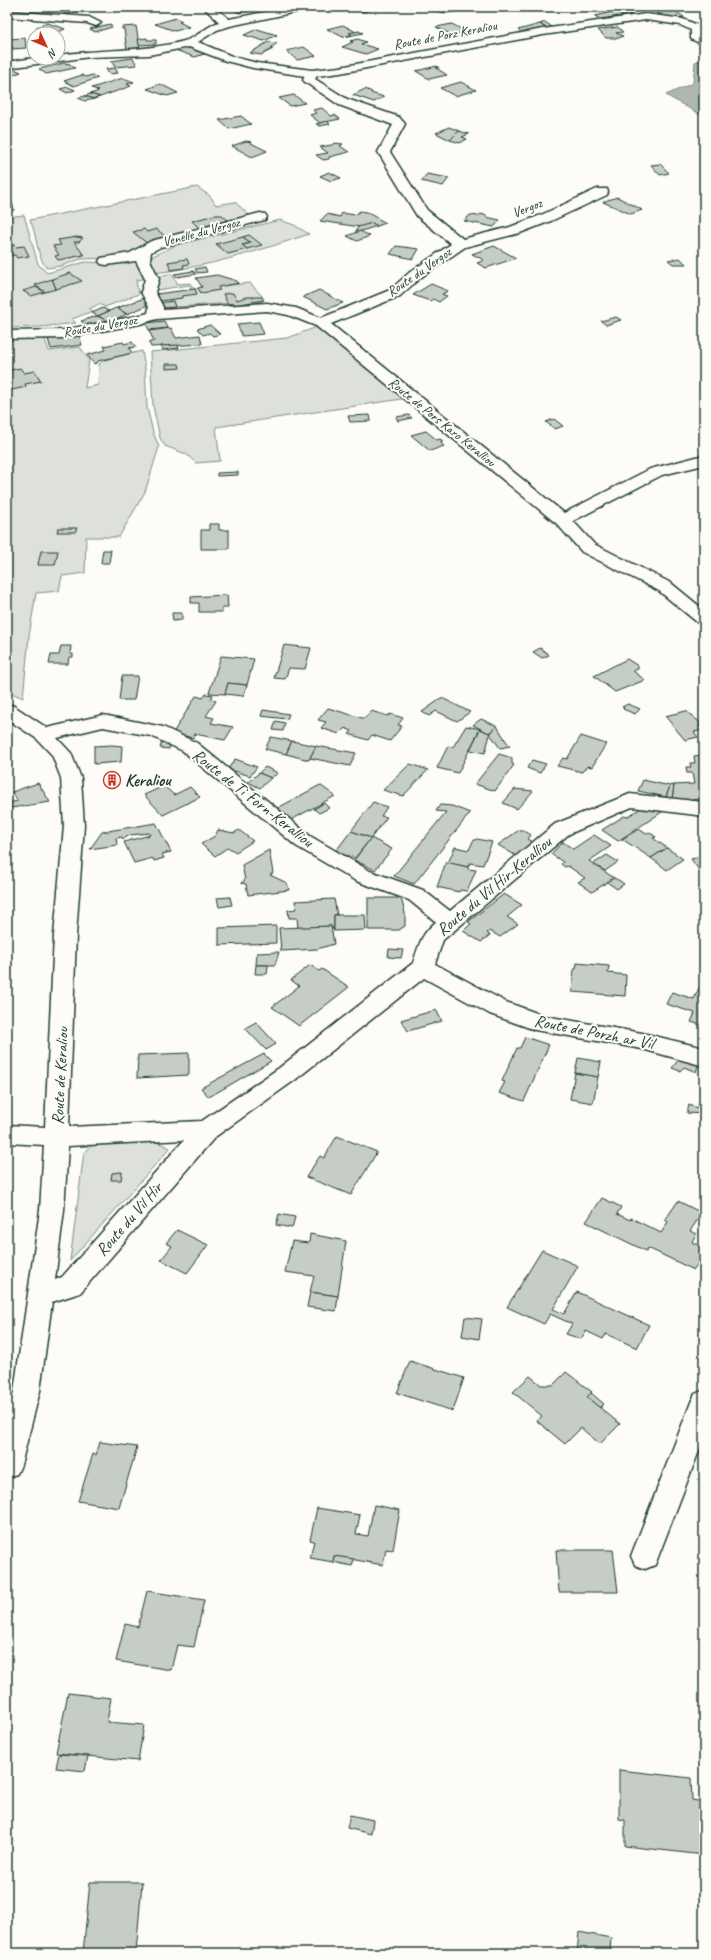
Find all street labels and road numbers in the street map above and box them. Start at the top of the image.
street label: Route de Porz Keraliou [392,17,499,53]
street label: Vergoz [510,194,546,221]
street label: Venelle du Vergoz [161,213,243,250]
street label: Route du Vergoz [384,243,456,300]
street label: Route du Vergoz [62,311,140,341]
street label: Route de Pors Karo Keralliou [385,374,500,471]
street label: Route de Ti Forn-Keralliou [188,744,319,853]
street label: Route du Vil Hir-Keralliou [432,831,557,940]
street label: Route de Porzh ar Vil [533,1010,659,1054]
street label: Route de Keraliou [47,1025,73,1125]
street label: Route du Vil Hir [91,1176,168,1260]

